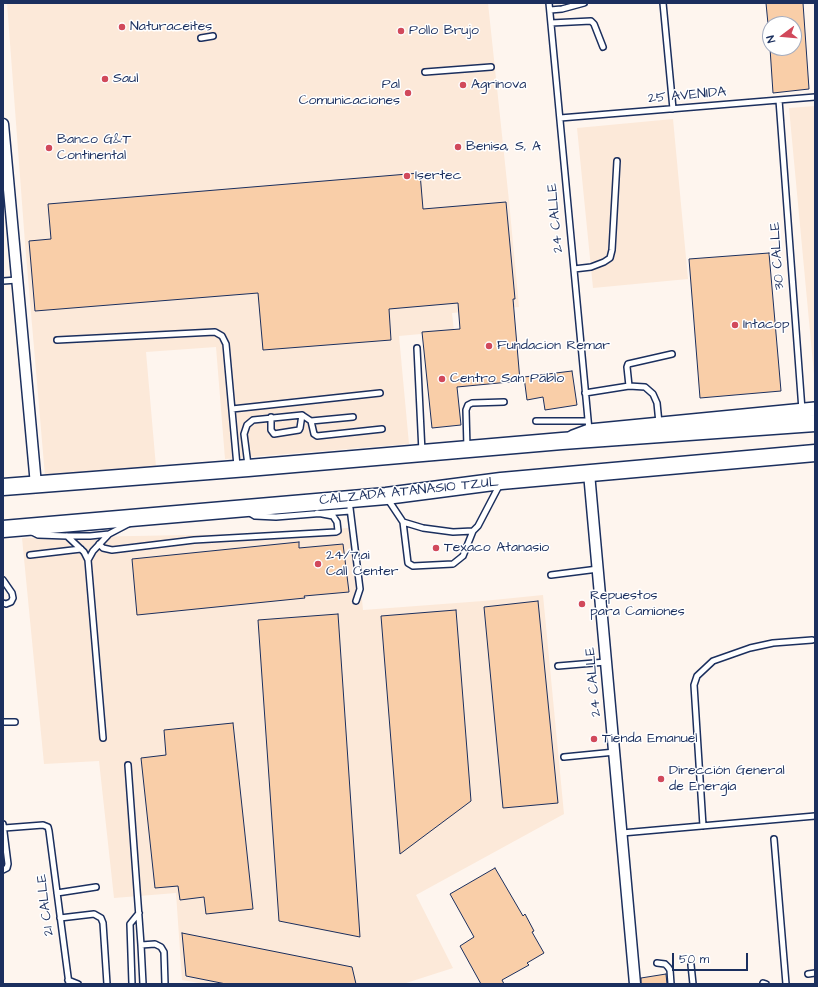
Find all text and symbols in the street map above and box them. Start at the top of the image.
north arrow [762,16,802,56]
place label: Naturaceites [130,19,212,35]
marker: Naturaceites [117,22,127,32]
place label: Pollo Brujo [409,23,479,39]
marker: Pollo Brujo [396,26,406,36]
text: N [763,34,779,45]
place label: Saul [113,71,138,87]
marker: Saul [100,74,110,84]
place label: Pal Comunicaciones [299,77,400,110]
place label: Agrinova [471,77,526,93]
marker: Agrinova [458,80,468,90]
street label: 25 AVENIDA [647,84,727,108]
marker: Pal Comunicaciones [403,88,413,98]
place label: Banco G&T Continental [57,132,131,164]
place label: Benisa, S, A [466,139,541,155]
marker: Benisa, S, A [453,142,463,152]
marker: Banco G&T Continental [44,143,54,153]
place label: Isertec [415,168,462,184]
marker: Isertec [402,171,412,181]
street label: 24 CALLE [545,183,567,253]
street label: 30 CALLE [767,221,789,291]
place label: Intacop [743,317,789,333]
marker: Intacop [730,320,740,330]
place label: Fundacion Remar [497,338,610,354]
marker: Fundacion Remar [484,341,494,351]
place label: Centro San Pablo [450,371,564,387]
marker: Centro San Pablo [437,374,447,384]
street label: CALZADA ATANASIO TZUL [319,474,499,510]
place label: Texaco Atanasio [444,540,549,556]
marker: Texaco Atanasio [431,543,441,553]
place label: 24/7.ai Call Center [326,548,398,580]
marker: 24/7.ai Call Center [313,559,323,569]
place label: Repuestos para Camiones [590,588,685,620]
marker: Repuestos para Camiones [577,599,587,609]
street label: 24 CALLE [583,647,605,717]
place label: Tienda Emanuel [602,731,698,747]
marker: Tienda Emanuel [589,734,599,744]
place label: Dirección General de Energía [669,763,785,796]
marker: Dirección General de Energía [656,774,666,784]
street label: 21 CALLE [34,873,58,937]
scale bar [674,945,750,971]
text: 50 m [679,951,709,968]

